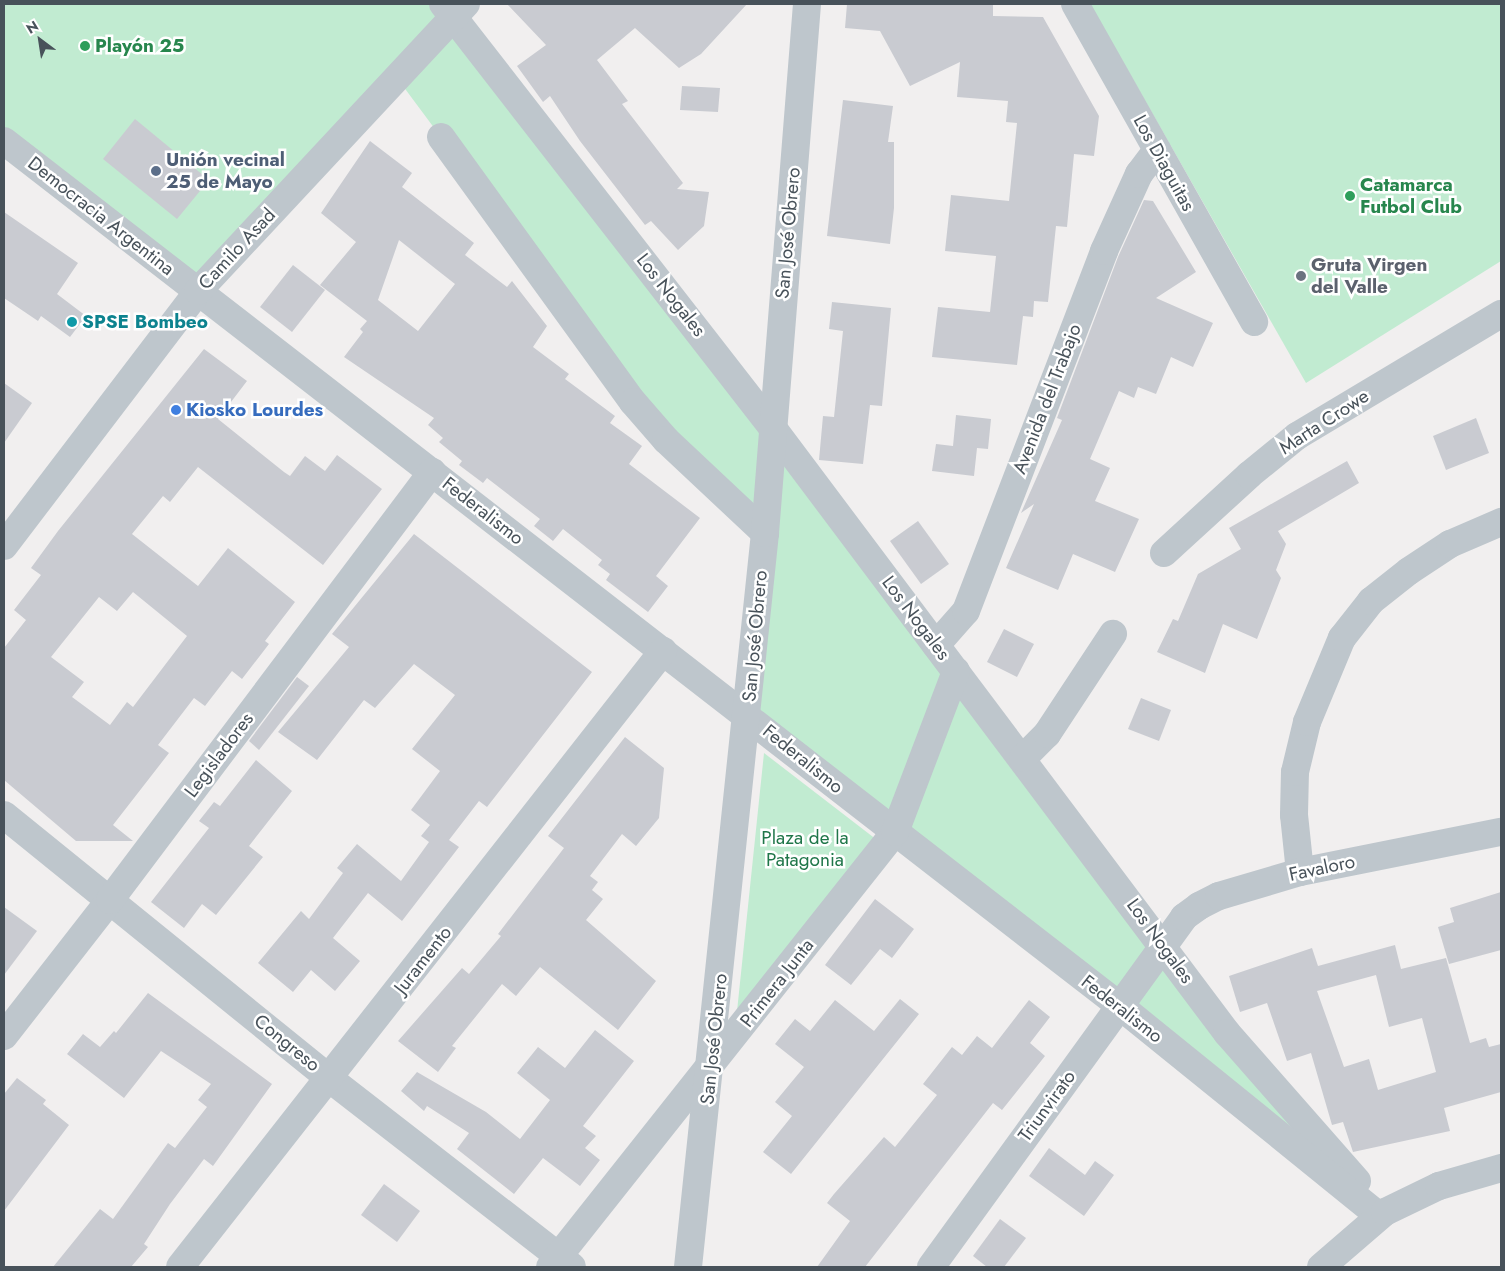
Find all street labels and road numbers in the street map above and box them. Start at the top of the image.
street label: Los Diaguitas [1128,111,1200,215]
street label: Democracia Argentina [23,152,179,280]
street label: San José Obrero [771,166,805,300]
street label: Camilo Asad [194,204,280,294]
street label: Los Nogales [631,249,711,341]
street label: Avenida del Trabajo [1008,321,1086,477]
street label: Marta Crowe [1275,385,1373,459]
street label: Federalismo [438,472,528,550]
street label: San José Obrero [738,569,772,703]
street label: Los Nogales [877,572,955,664]
street label: Legisladores [180,708,258,802]
street label: Federalismo [758,720,848,798]
street label: Favaloro [1287,850,1357,886]
street label: Los Nogales [1122,894,1198,988]
street label: Juramento [389,922,457,998]
street label: Primera Junta [735,934,819,1032]
street label: Federalismo [1077,970,1167,1048]
street label: San José Obrero [696,972,732,1106]
street label: Congreso [249,1010,325,1076]
street label: Triunvirato [1014,1066,1080,1146]

